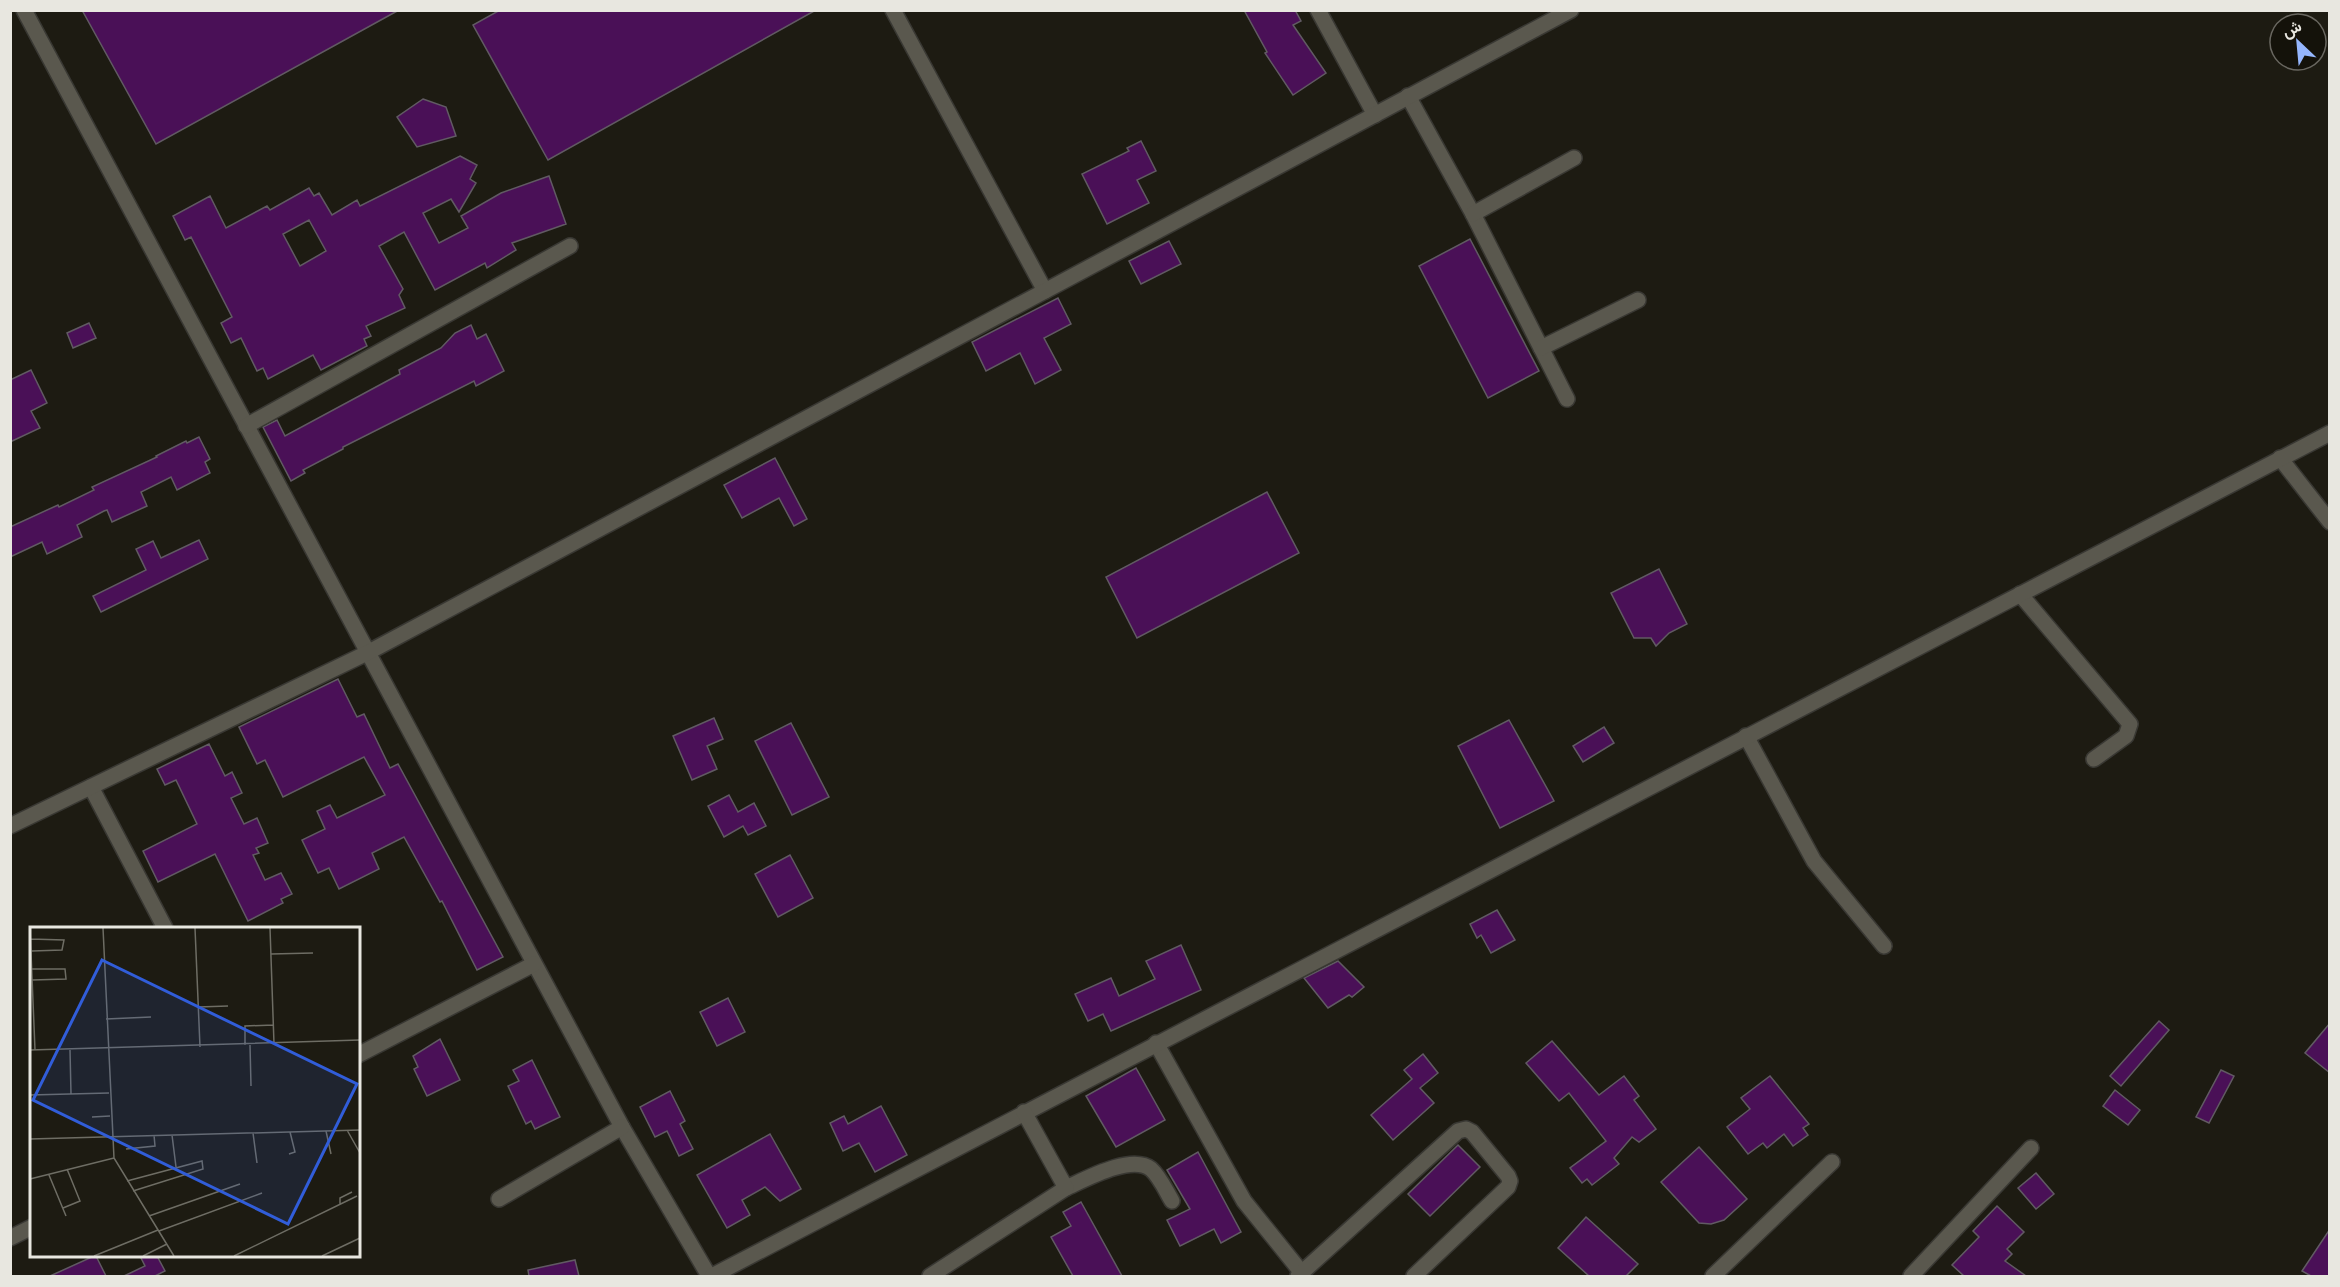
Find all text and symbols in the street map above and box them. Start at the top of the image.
north arrow [2268,12,2328,72]
text: ش [2279,16,2304,42]
inset map [30,927,360,1257]

